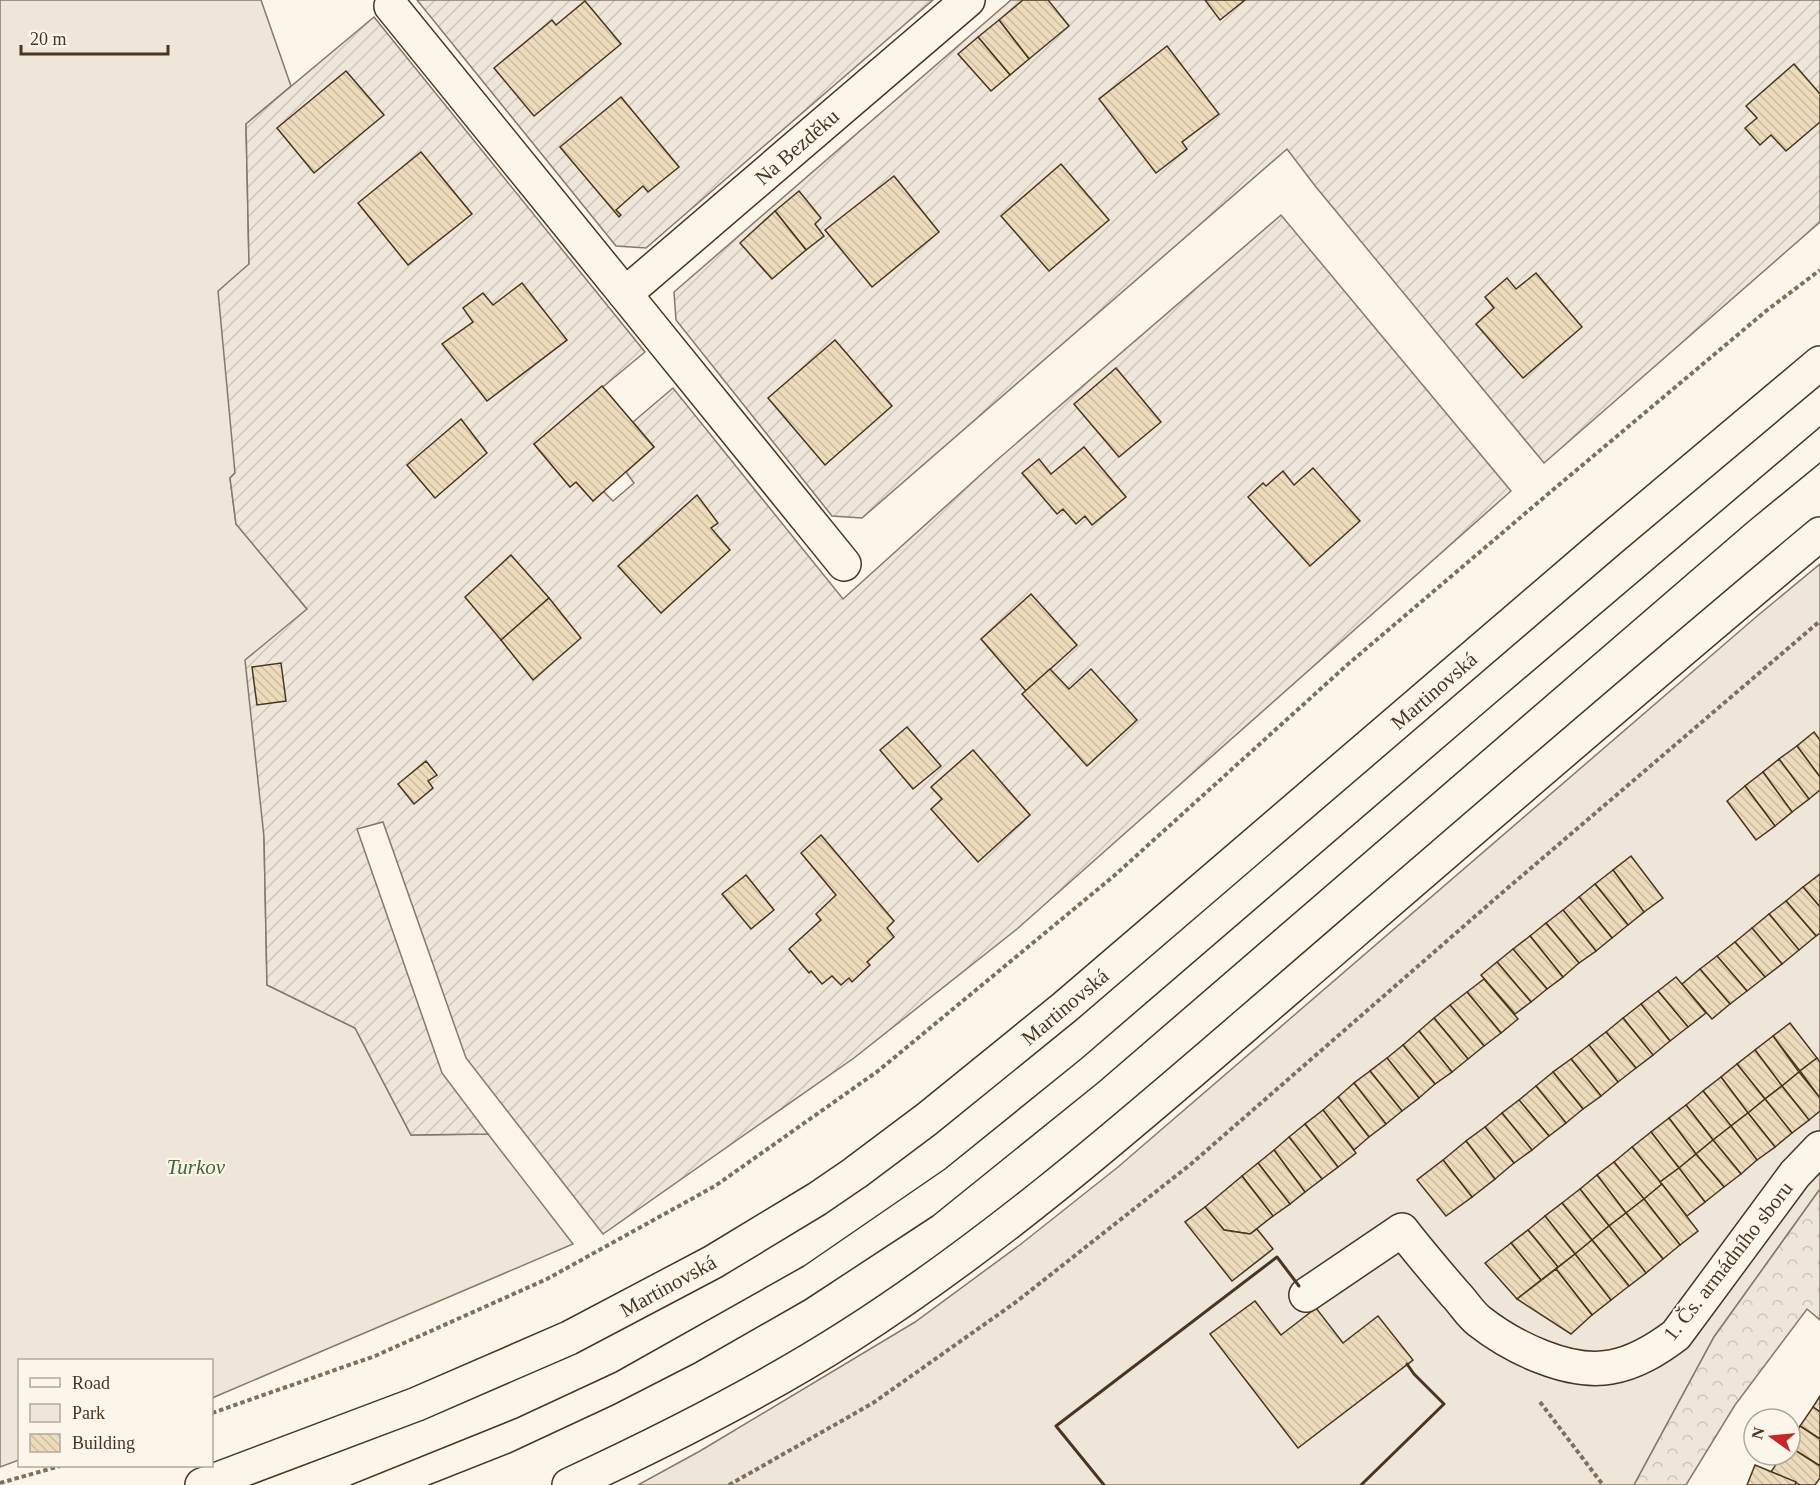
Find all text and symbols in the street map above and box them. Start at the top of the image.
scale bar [21,18,168,56]
text: 20 m [30,29,67,49]
street label: Na Bezděku [750,104,844,190]
street label: Martinovská [1386,647,1482,735]
street label: Martinovská [1017,963,1114,1050]
park label: Turkov [167,1155,226,1179]
street label: 1. Čs. armádního sboru [1658,1176,1798,1345]
street label: Martinovská [616,1249,721,1322]
legend [18,1359,213,1467]
text: Road [72,1373,110,1393]
text: Park [72,1403,105,1423]
north arrow [1742,1407,1802,1467]
text: N [1748,1425,1768,1441]
text: Building [72,1433,135,1453]

